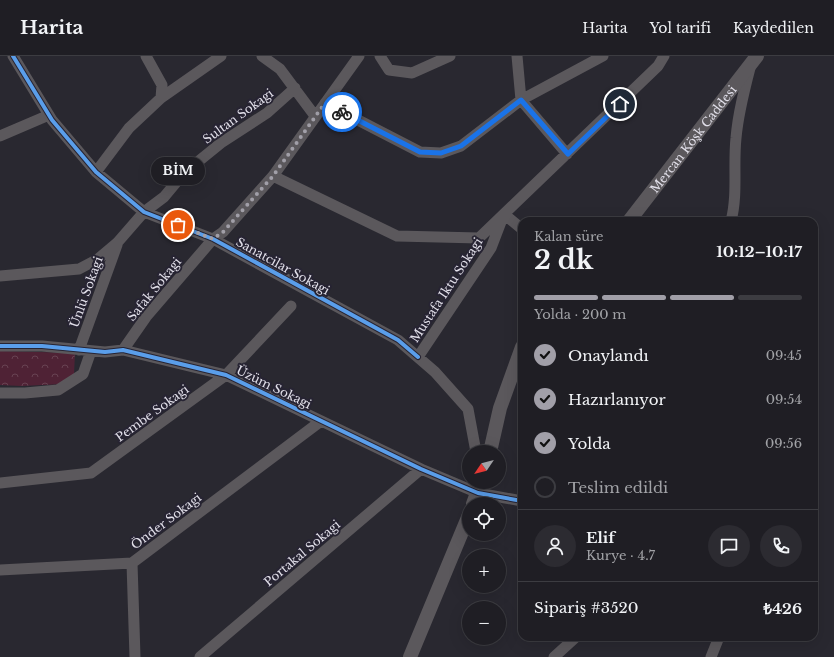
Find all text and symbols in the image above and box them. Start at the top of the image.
text: Harita [20,16,83,39]
text: Harita [582,19,627,37]
text: Yol tarifi [649,19,711,37]
text: Kaydedilen [733,19,814,37]
street label: Mercan Köşk Caddesi [646,82,739,196]
street label: Sultan Sokagi [200,85,276,147]
pin [603,87,637,121]
courier [322,92,362,132]
icon: home [609,93,631,115]
icon: bike [331,101,353,123]
callout: BİM [151,157,205,185]
text: BİM [163,162,193,179]
pin [161,208,195,242]
icon: bag [167,214,189,236]
text: Kalan süre [534,228,604,245]
street label: Sanatcilar Sokagi [234,234,332,298]
street label: Mustafa Iktu Sokagi [407,235,485,345]
text: 10:12–10:17 [716,242,802,261]
text: 2 dk [534,244,593,276]
street label: Ünlü Sokagi [64,254,106,330]
street label: Safak Sokagi [124,254,184,324]
text: Yolda · 200 m [534,306,626,323]
icon: check [534,344,556,366]
text: Onaylandı [568,346,649,365]
text: 09:45 [766,347,802,364]
street label: Üzüm Sokagi [234,361,315,412]
street label: Pembe Sokagi [113,381,191,445]
icon: check [534,388,556,410]
text: Hazırlanıyor [568,390,666,409]
text: 09:54 [766,391,802,408]
icon: check [534,432,556,454]
text: Yolda [568,434,611,453]
text: 09:56 [765,435,802,452]
north arrow [462,445,506,489]
map controls [462,445,506,645]
text: Teslim edildi [568,478,668,497]
street label: Önder Sokagi [127,489,204,552]
button: locate [462,497,506,541]
street label: Portakal Sokagi [261,517,343,589]
button: person [534,525,576,567]
button: chat [708,525,750,567]
button: phone [760,525,802,567]
text: Elif [586,528,615,547]
text: Kurye · 4.7 [586,547,655,564]
button: + [462,549,506,593]
text: Sipariş #3520 [534,598,638,617]
text: ₺426 [764,599,802,618]
button: − [462,601,506,645]

